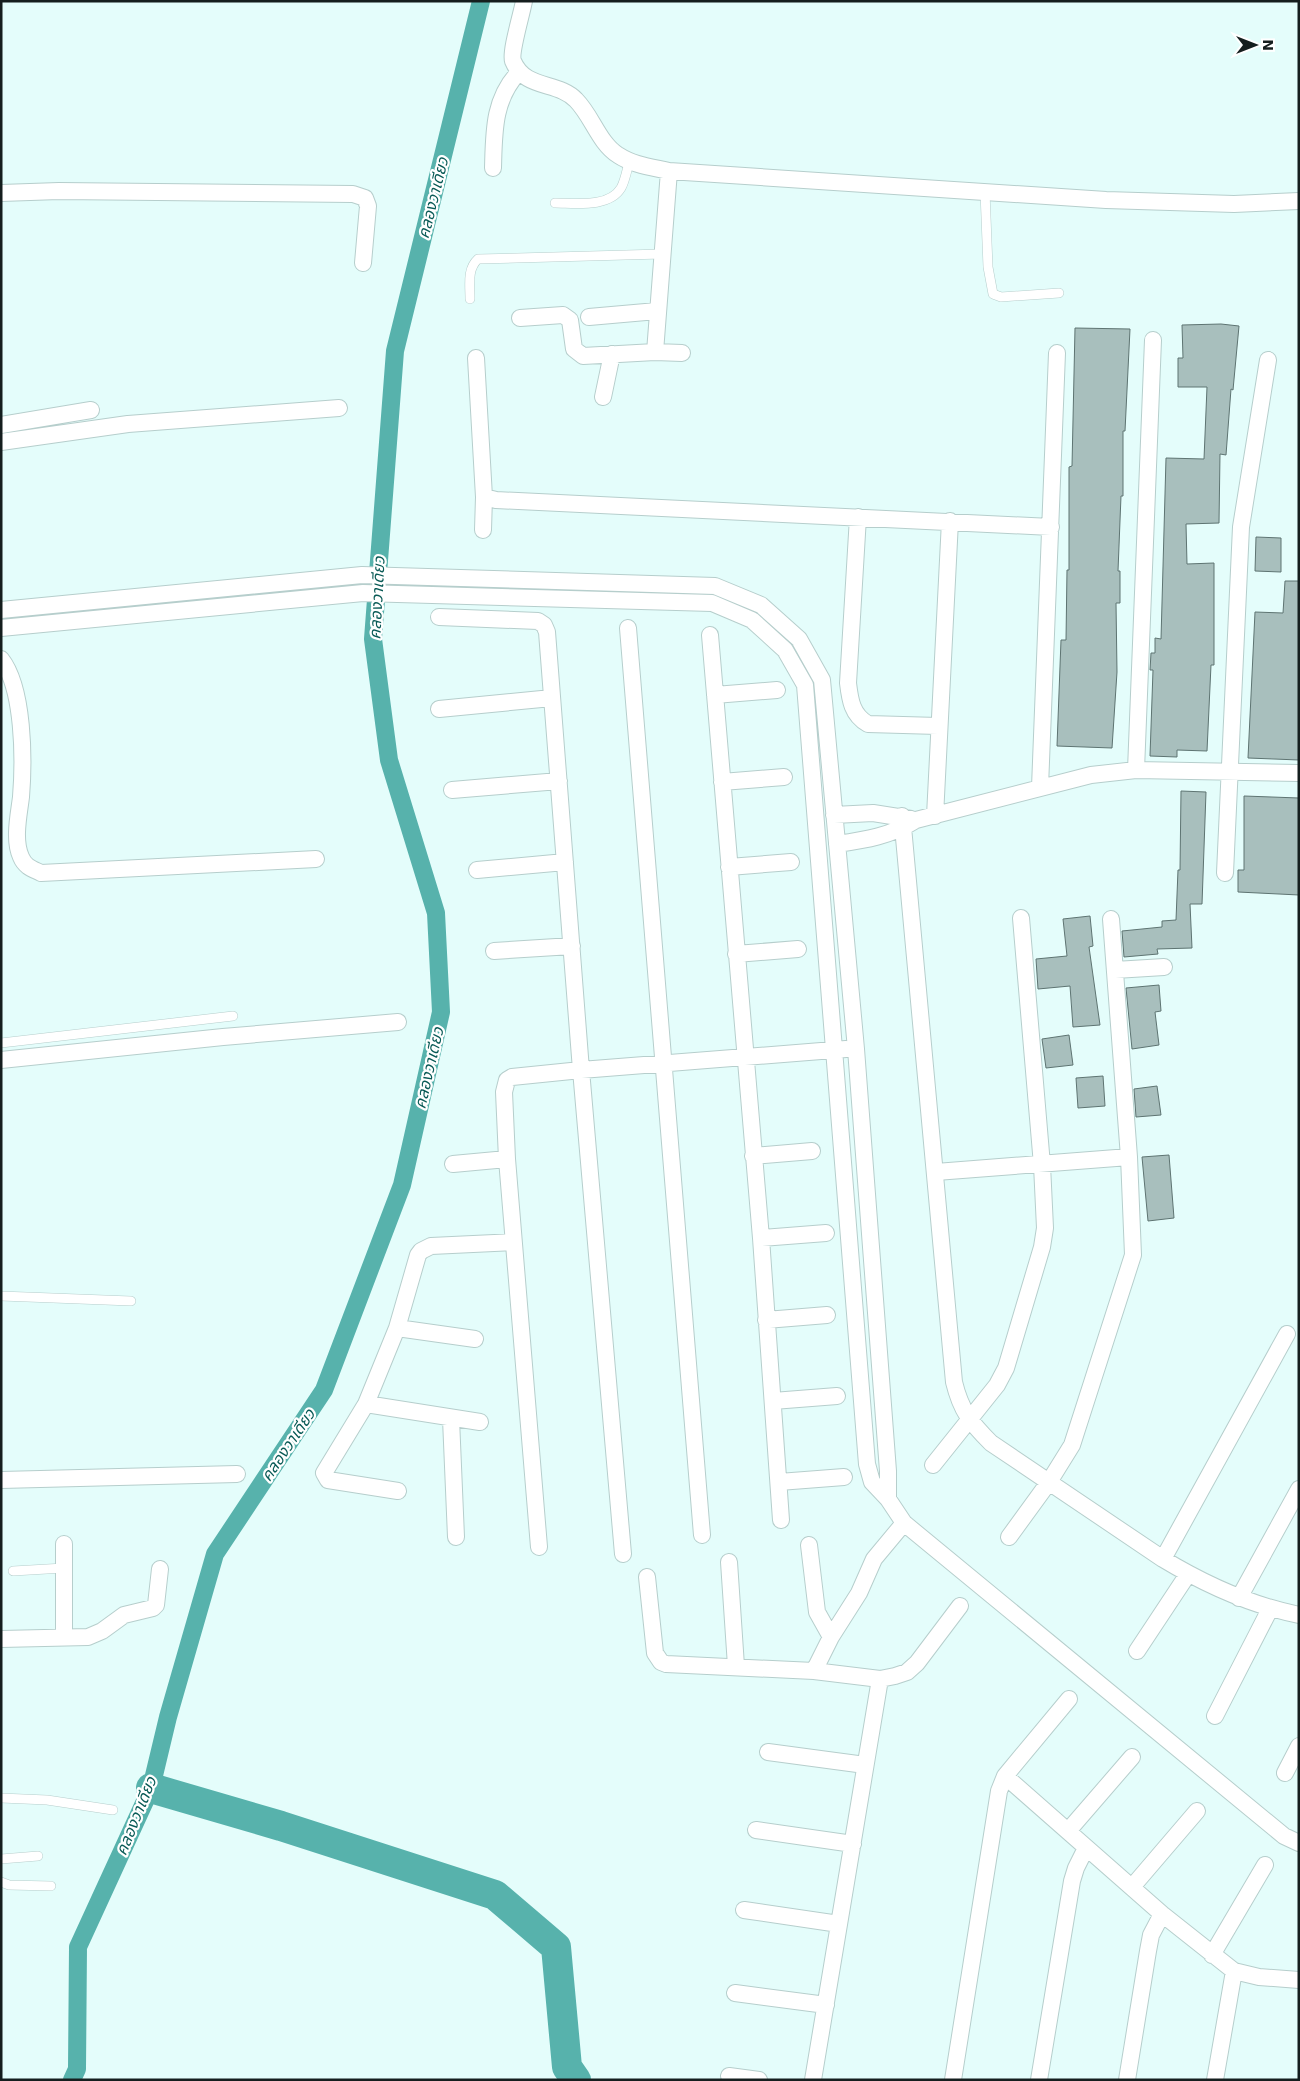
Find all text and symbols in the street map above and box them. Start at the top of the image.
north arrow [1230,20,1280,70]
text: N [1260,39,1276,51]
water label: คลองวาเดียว [414,154,453,241]
water label: คลองวาเดียว [365,555,389,640]
water label: คลองวาเดียว [410,1024,448,1111]
water label: คลองวาเดียว [257,1404,320,1485]
water label: คลองวาเดียว [112,1773,161,1858]

